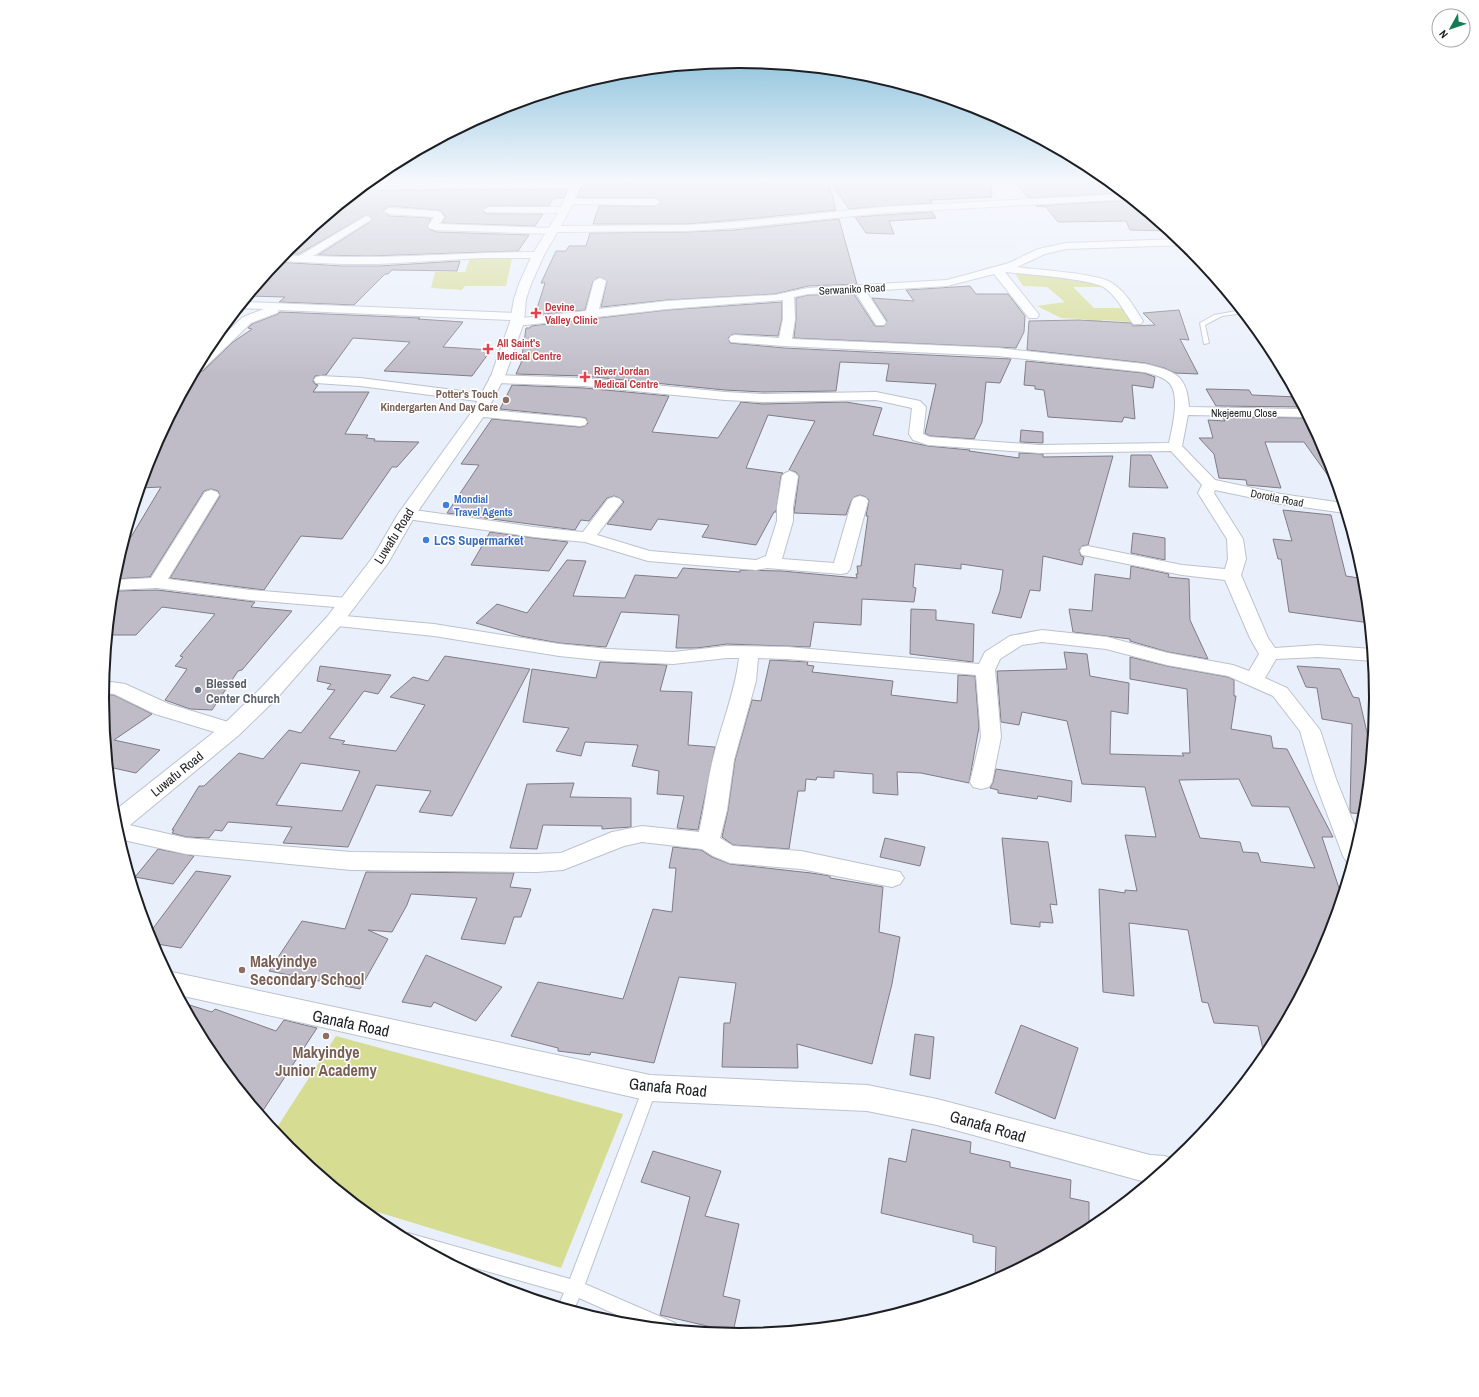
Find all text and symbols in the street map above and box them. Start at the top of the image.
north arrow [1431,8,1471,48]
text: N [1436,27,1451,41]
street label: Serwaniko Road [818,280,886,298]
place label: Devine Valley Clinic [545,300,598,327]
marker: Devine Valley Clinic [530,307,542,319]
place label: All Saint's Medical Centre [497,336,561,363]
marker: All Saint's Medical Centre [482,343,494,355]
place label: River Jordan Medical Centre [594,364,658,391]
marker: River Jordan Medical Centre [579,371,591,383]
place label: Potter's Touch Kindergarten And Day Care [381,387,498,414]
marker: Potter's Touch Kindergarten And Day Care [501,395,511,405]
street label: Nkejeemu Close [1211,406,1277,420]
street label: Dorotia Road [1249,486,1305,510]
place label: Mondial Travel Agents [454,492,513,519]
marker: Mondial Travel Agents [441,500,451,510]
street label: Luwafu Road [370,505,418,567]
place label: LCS Supermarket [434,532,524,549]
marker: LCS Supermarket [421,535,431,545]
place label: Blessed Center Church [206,675,280,707]
marker: Blessed Center Church [193,685,203,695]
street label: Luwafu Road [147,748,207,800]
place label: Makyindye Secondary School [250,950,364,990]
marker: Makyindye Secondary School [237,965,247,975]
street label: Ganafa Road [311,1004,391,1042]
marker: Makyindye Junior Academy [321,1031,331,1041]
place label: Makyindye Junior Academy [275,1041,377,1081]
street label: Ganafa Road [628,1072,708,1102]
street label: Ganafa Road [947,1105,1029,1147]

